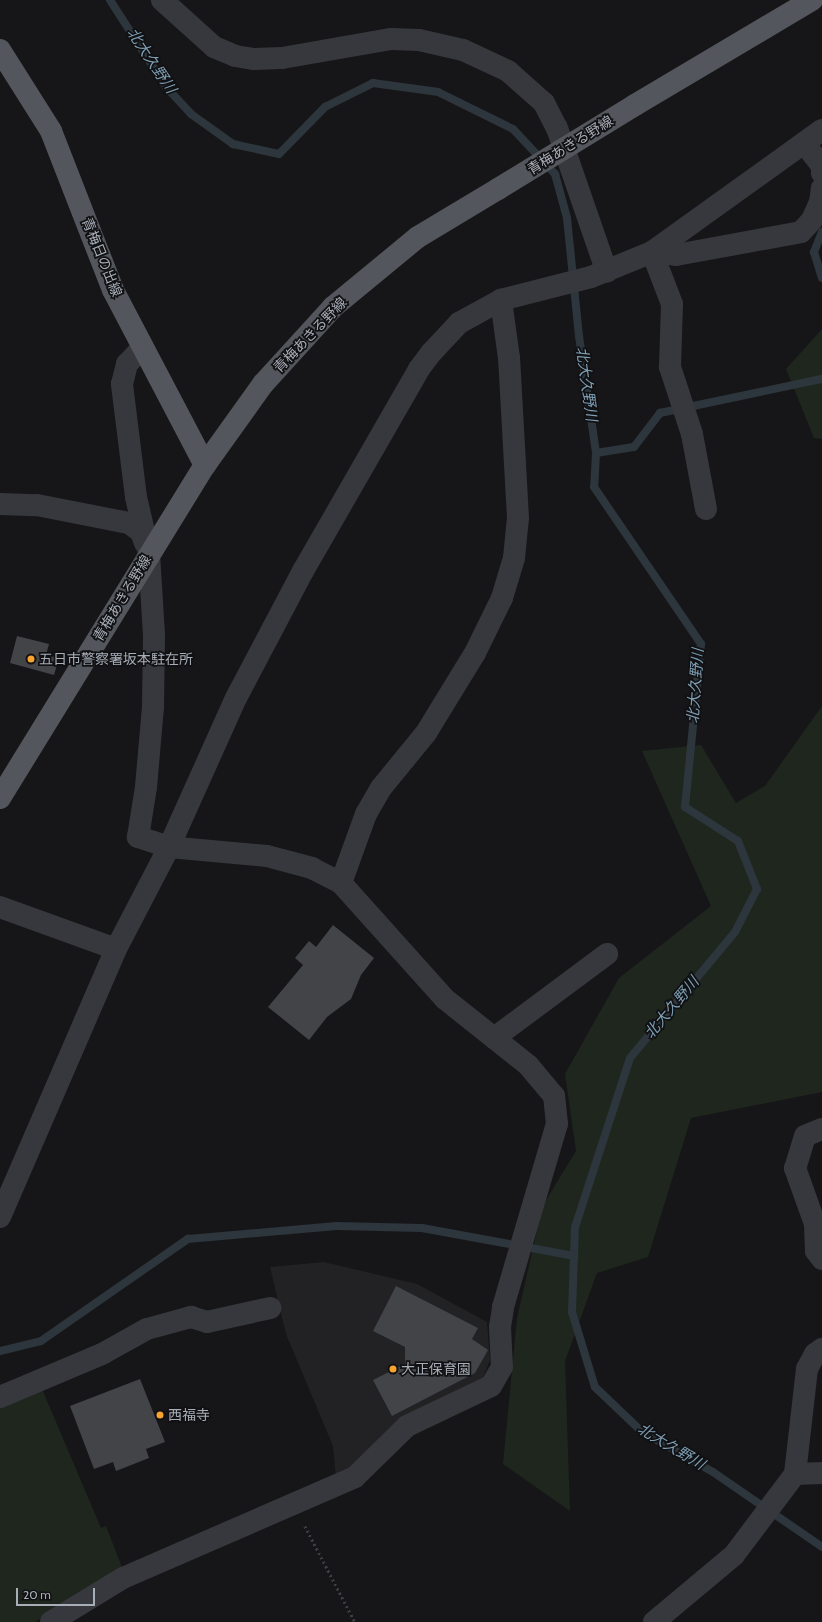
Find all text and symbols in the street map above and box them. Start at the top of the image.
water label: 北大久野川 [123,25,179,97]
street label: 青梅あきる野線 [524,112,616,178]
street label: 青梅日の出線 [78,215,126,299]
street label: 青梅あきる野線 [270,294,350,376]
water label: 北大久野川 [572,346,600,422]
street label: 青梅あきる野線 [90,552,154,644]
water label: 北大久野川 [684,648,708,724]
place label: 五日市警察署坂本駐在所 [39,651,193,667]
marker: 五日市警察署坂本駐在所 [26,654,36,664]
water label: 北大久野川 [641,973,703,1043]
place label: 大正保育園 [401,1361,471,1377]
marker: 大正保育園 [388,1364,398,1374]
place label: 西福寺 [168,1407,210,1423]
marker: 西福寺 [155,1410,165,1420]
water label: 北大久野川 [634,1420,708,1474]
scale bar [18,1580,97,1606]
text: 20 m [23,1587,51,1602]

